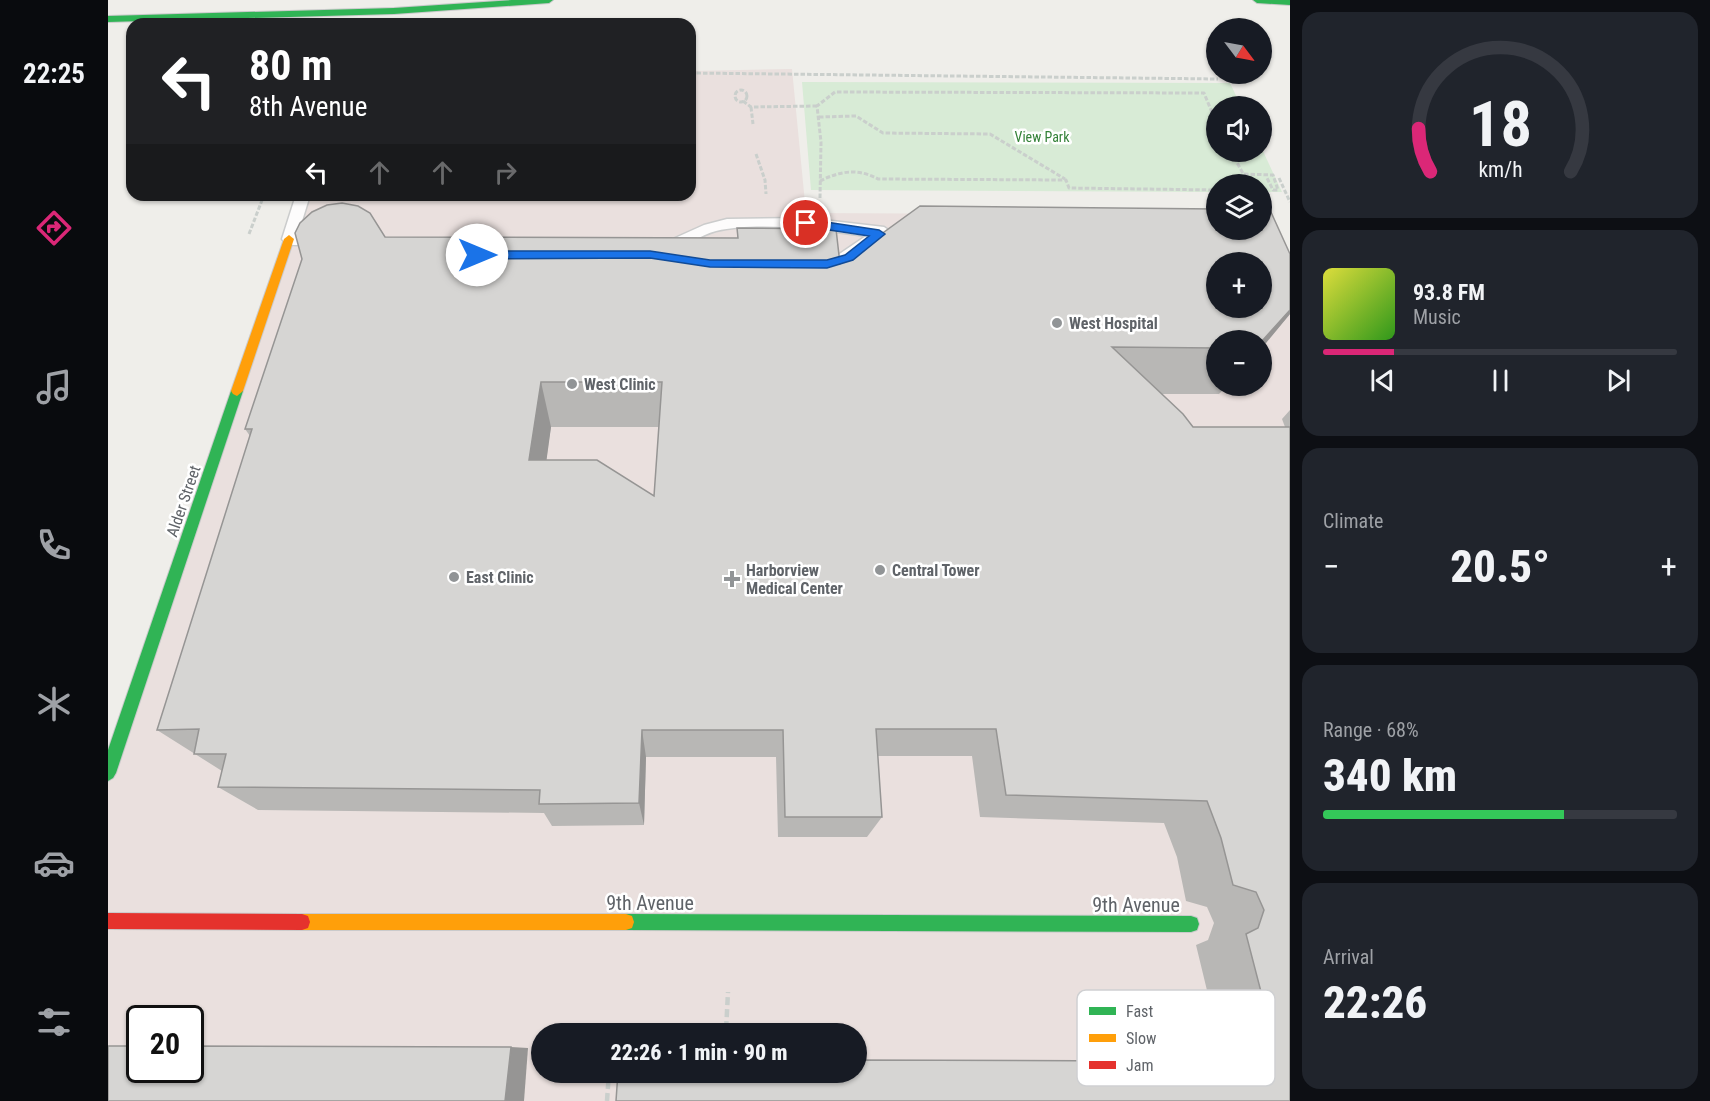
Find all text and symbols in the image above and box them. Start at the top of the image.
north arrow [1206,18,1272,84]
map controls [1206,18,1272,396]
text: 80 m [249,41,332,90]
icon: left [150,42,228,120]
text: 22:25 [23,58,85,90]
text: 18 [1468,88,1532,161]
text: 8th Avenue [249,91,367,123]
button: sound [1206,96,1272,162]
park label: View Park [1015,129,1070,145]
icon: left [300,156,333,189]
icon: ahead [363,156,396,189]
icon: ahead [426,156,459,189]
icon: right [489,156,522,189]
text: km/h [1478,157,1522,182]
button: layers [1206,174,1272,240]
pin [780,197,831,248]
icon: arrive [789,206,822,239]
icon: directions [33,207,75,249]
position arrow [445,223,509,287]
button: + [1206,252,1272,318]
text: 93.8 FM [1413,280,1485,305]
text: Music [1413,305,1461,329]
place label: West Hospital [1069,314,1158,333]
marker: West Hospital [1050,316,1064,330]
button: − [1206,330,1272,396]
icon: previous [1366,364,1399,397]
icon: pause [1484,364,1517,397]
icon: next [1602,364,1635,397]
icon: music [33,366,75,408]
place label: West Clinic [584,375,656,394]
marker: West Clinic [565,377,579,391]
street label: Alder Street [162,463,205,539]
text: Climate [1323,509,1383,533]
icon: phone [33,524,75,566]
text: 20.5° [1450,540,1550,593]
text: − [1323,547,1340,586]
text: + [1661,547,1677,586]
place label: Harborview Medical Center [746,561,843,598]
place label: Central Tower [892,561,980,580]
marker: Central Tower [873,563,887,577]
place label: East Clinic [466,568,534,587]
marker: East Clinic [447,570,461,584]
marker: Harborview Medical Center [723,570,741,588]
icon: climate [33,683,75,725]
text: Range · 68% [1323,718,1419,742]
text: 340 km [1323,749,1457,802]
icon: car [33,842,75,884]
street label: 9th Avenue [606,891,694,915]
street label: 9th Avenue [1092,893,1180,917]
text: Arrival [1323,945,1374,969]
text: 22:26 [1323,976,1427,1029]
legend [1077,990,1275,1086]
icon: filters [33,1001,75,1043]
text: Fast [1126,1002,1153,1021]
speed limit sign: 20 [126,1005,204,1083]
text: Slow [1126,1029,1156,1048]
text: 22:26 · 1 min · 90 m [611,1040,787,1065]
text: Jam [1126,1056,1153,1075]

